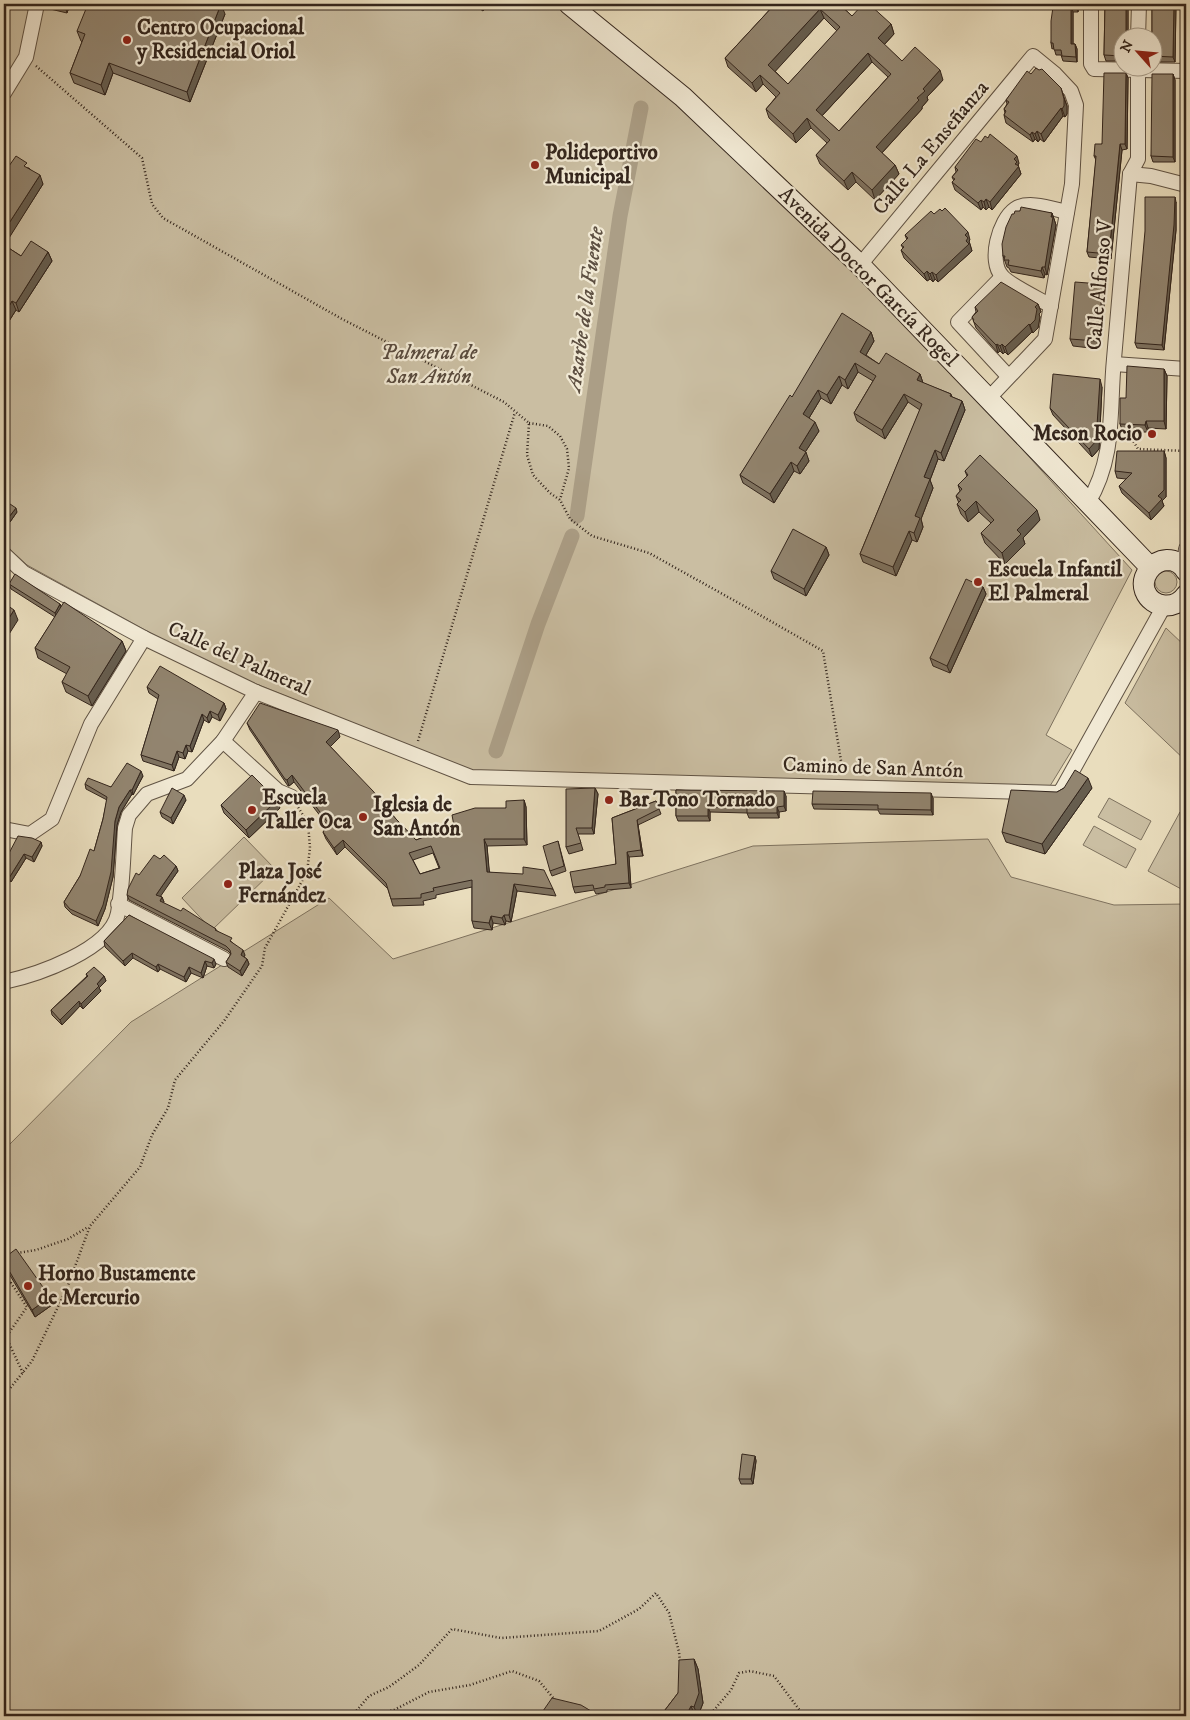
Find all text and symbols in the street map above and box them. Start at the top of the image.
place label: Centro Ocupacional y Residencial Oriol [136,15,305,65]
north arrow [1112,28,1162,78]
marker: Centro Ocupacional y Residencial Oriol [121,34,133,46]
text: N [1117,37,1138,56]
street label: Calle La Enseñanza [867,75,995,221]
place label: Polideportivo Municipal [545,140,658,190]
marker: Polideportivo Municipal [529,159,541,171]
street label: Avenida Doctor García Rogel [773,182,964,373]
street label: Calle Alfonso V [1081,218,1119,351]
water label: Azarbe de la Fuente [560,225,610,396]
park label: Palmeral de San Antón [381,340,478,390]
place label: Meson Rocio [1033,421,1142,447]
marker: Meson Rocio [1146,428,1158,440]
place label: Escuela Infantil El Palmeral [988,557,1123,607]
marker: Escuela Infantil El Palmeral [972,576,984,588]
street label: Calle del Palmeral [164,616,315,702]
street label: Camino de San Antón [782,752,964,784]
place label: Escuela Taller Oca [261,785,352,835]
place label: Bar Tono Tornado [619,787,775,813]
place label: Iglesia de San Antón [373,792,462,842]
marker: Bar Tono Tornado [603,794,615,806]
marker: Escuela Taller Oca [246,804,258,816]
marker: Iglesia de San Antón [357,811,369,823]
place label: Plaza José Fernández [238,859,327,909]
marker: Plaza José Fernández [222,878,234,890]
place label: Horno Bustamente de Mercurio [38,1261,196,1311]
marker: Horno Bustamente de Mercurio [22,1280,34,1292]

